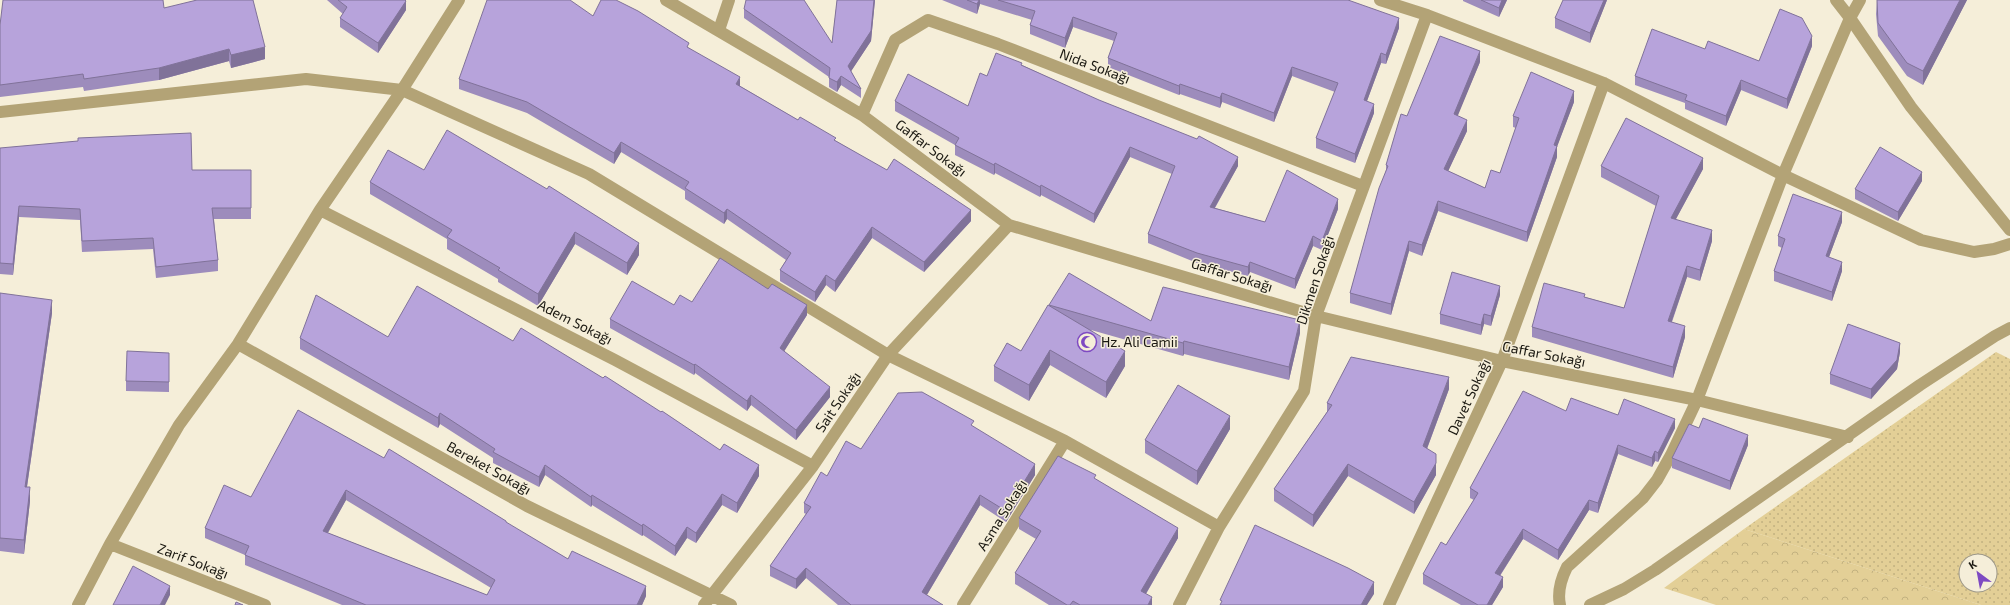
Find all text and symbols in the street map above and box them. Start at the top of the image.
street label: Nida Sokağı [1058,44,1133,87]
street label: Gaffar Sokağı [892,115,970,180]
street label: Dikmen Sokağı [1292,233,1337,327]
street label: Gaffar Sokağı [1189,254,1275,295]
street label: Adem Sokağı [535,295,615,348]
mosque icon: Hz. Ali Camii [1076,331,1098,353]
place label: Hz. Ali Camii [1101,333,1178,350]
street label: Gaffar Sokağı [1501,337,1587,370]
street label: Davet Sokağı [1443,356,1494,438]
street label: Sait Sokağı [811,368,864,435]
street label: Bereket Sokağı [444,437,534,498]
street label: Asma Sokağı [973,476,1030,554]
street label: Zarif Sokağı [155,539,231,582]
north arrow [1958,553,1998,593]
text: K [1966,557,1979,571]

